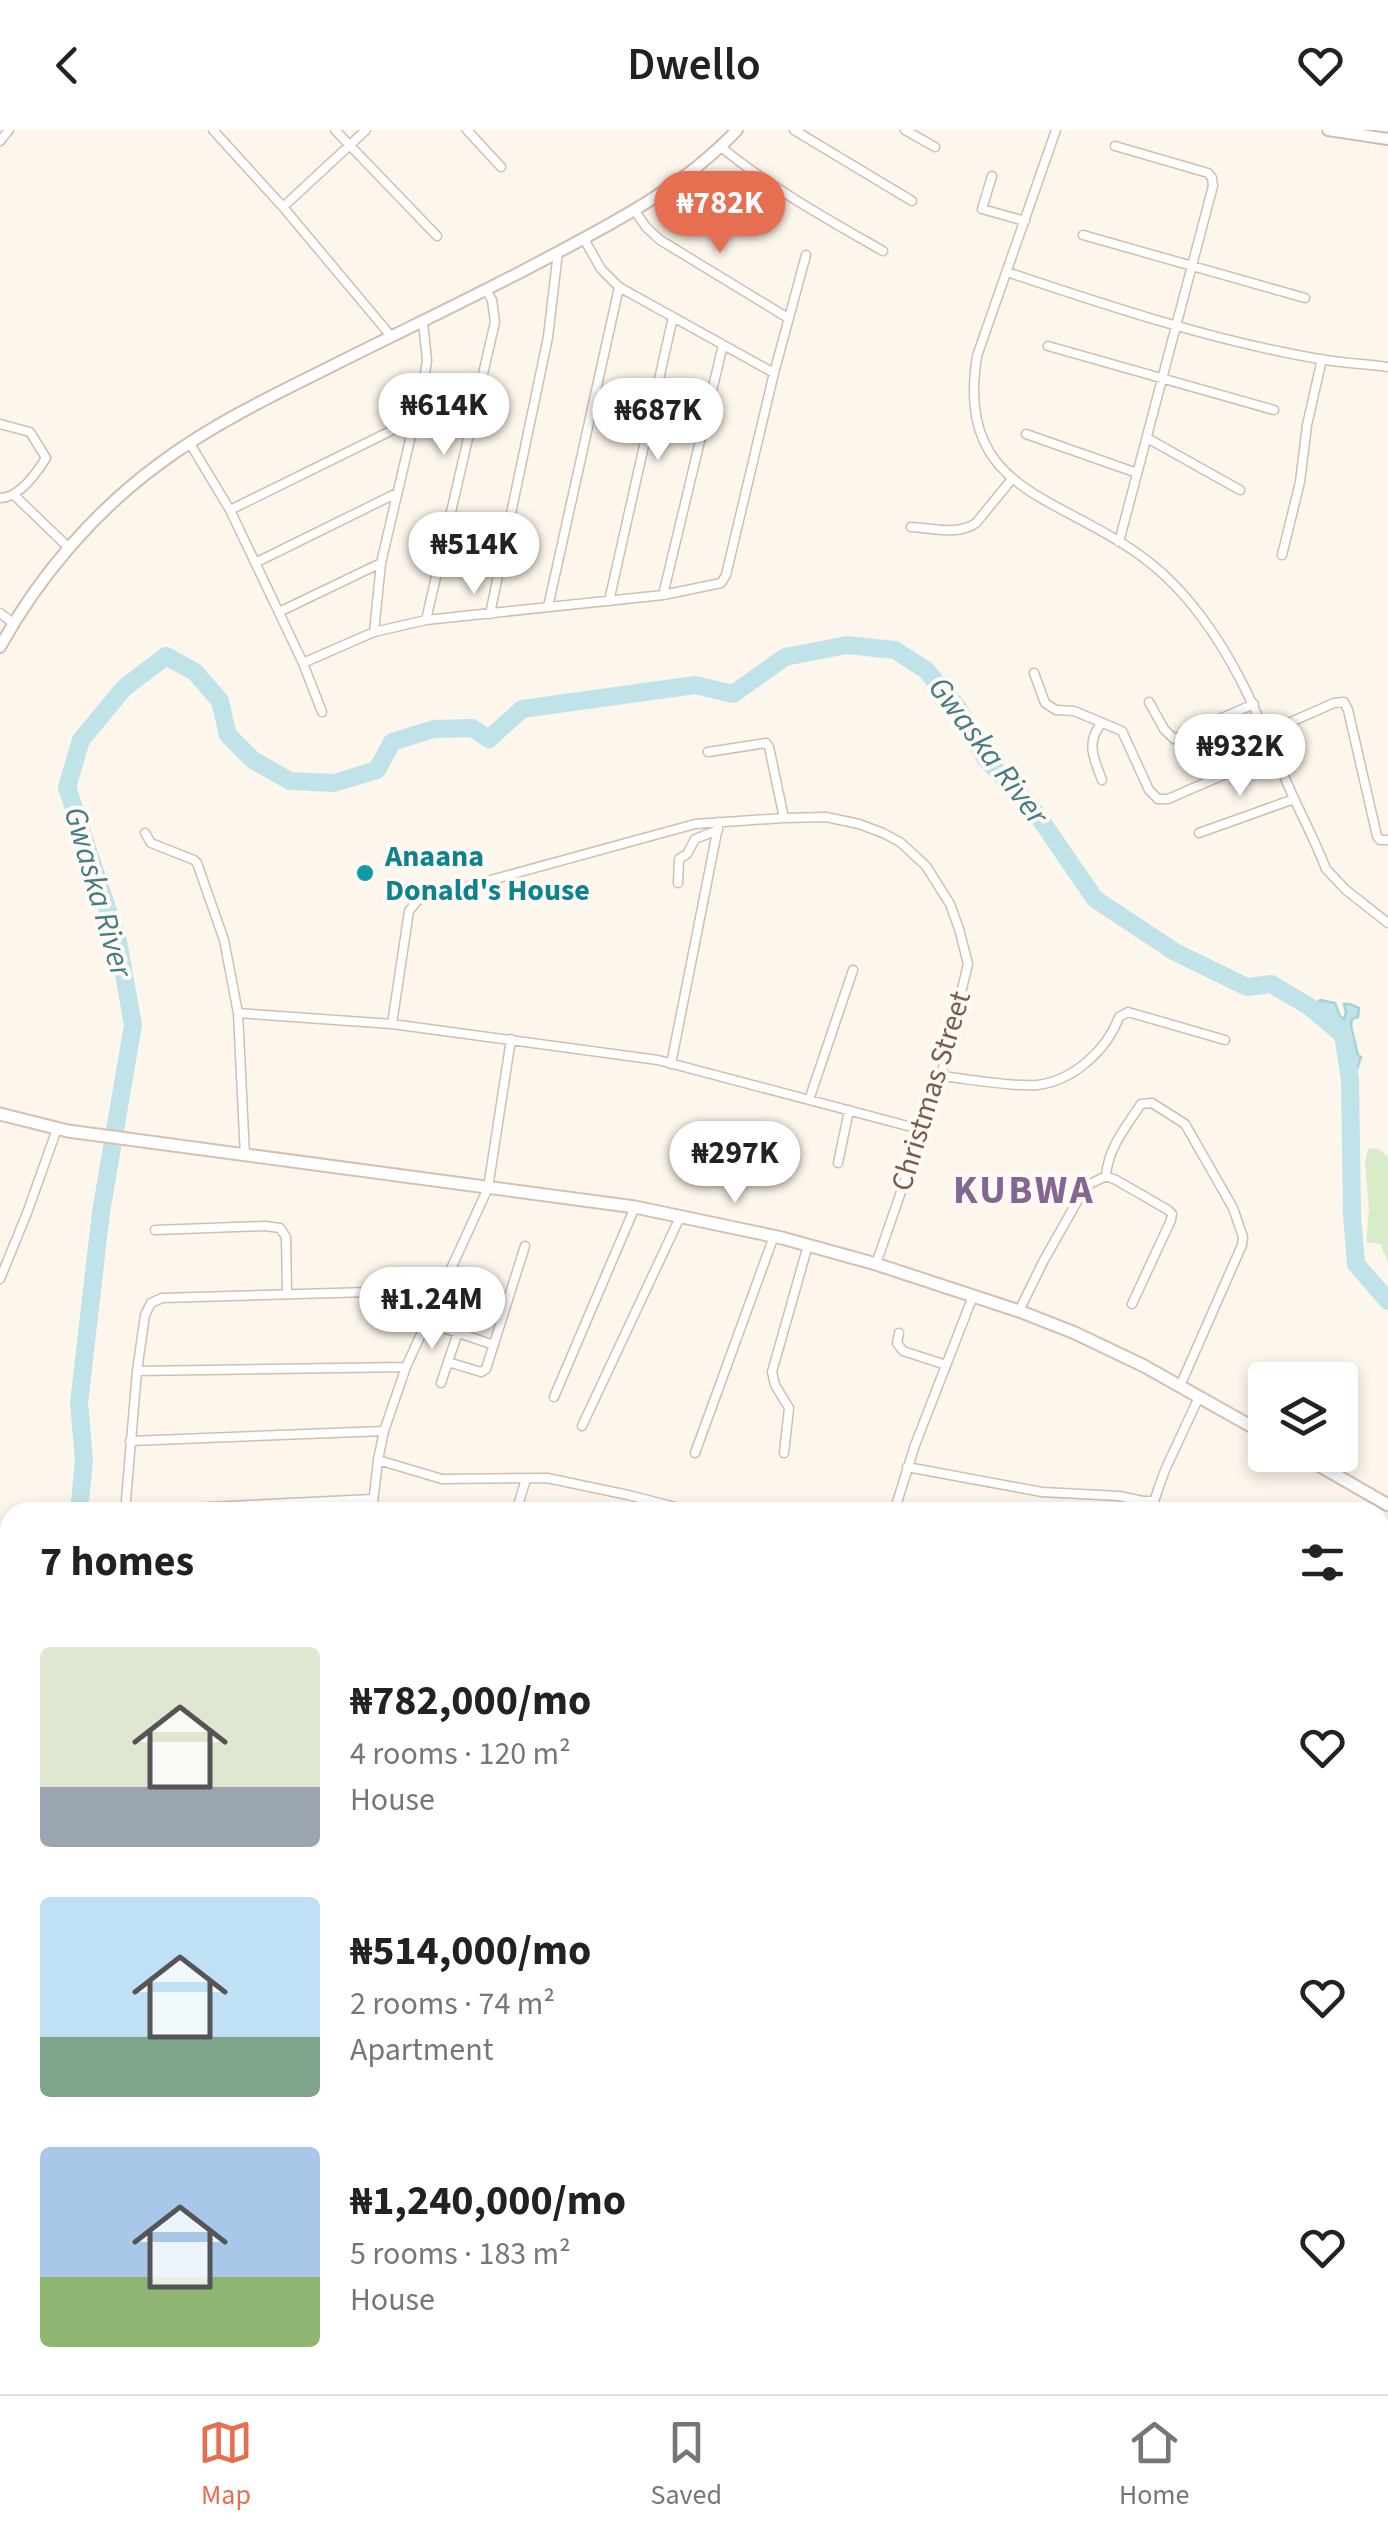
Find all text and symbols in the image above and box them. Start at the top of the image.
text: Dwello [627,33,761,97]
icon: back [40,38,95,93]
icon: heart [1293,38,1348,93]
pin: ₦782K [650,171,790,256]
text: ₦782K [676,180,764,226]
pin: ₦614K [374,373,514,458]
pin: ₦687K [588,378,728,463]
text: ₦614K [400,382,488,428]
text: ₦687K [614,387,702,433]
pin: ₦514K [404,512,544,597]
text: ₦514K [430,521,518,567]
water label: Gwaska River [917,667,1060,837]
pin: ₦932K [1170,714,1310,799]
text: ₦932K [1196,723,1284,769]
water label: Gwaska River [52,801,145,985]
place label: Anaana Donald's House [384,835,590,912]
marker: Anaana Donald's House [354,862,376,884]
street label: Christmas Street [880,986,982,1196]
pin: ₦297K [665,1121,805,1206]
text: ₦297K [691,1130,779,1176]
district label: KUBWA [953,1162,1095,1219]
pin: ₦1.24M [351,1267,513,1352]
text: ₦1.24M [381,1276,483,1322]
map controls [1248,1362,1358,1472]
button: layers [1248,1362,1358,1472]
text: 7 homes [40,1532,194,1592]
icon: filters [1295,1535,1350,1590]
text: ₦782,000/mo [350,1671,591,1731]
icon: home [120,1687,240,1807]
icon: heart [1295,1720,1350,1775]
text: 4 rooms · 120 m² [350,1731,571,1777]
text: House [350,1777,435,1823]
text: ₦514,000/mo [350,1921,591,1981]
icon: home [120,1937,240,2057]
icon: heart [1295,1970,1350,2025]
text: 2 rooms · 74 m² [350,1981,555,2027]
text: Apartment [350,2027,493,2073]
text: ₦1,240,000/mo [350,2171,626,2231]
icon: home [120,2187,240,2307]
icon: heart [1295,2220,1350,2275]
text: 5 rooms · 183 m² [350,2231,571,2277]
text: House [350,2277,435,2323]
tab: Map [198,2415,253,2515]
tab: Saved [650,2415,722,2515]
tab: Home [1119,2415,1189,2515]

